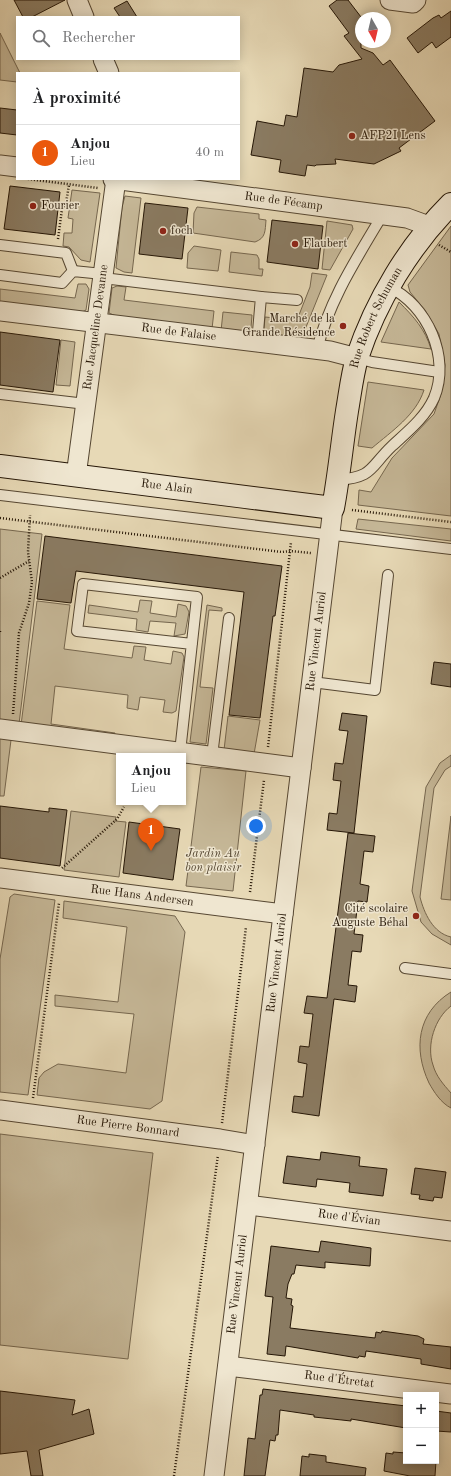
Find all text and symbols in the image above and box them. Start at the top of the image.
north arrow [355,12,391,48]
search box [16,16,240,60]
icon: search [30,27,52,49]
text: Rechercher [62,31,135,46]
text: À proximité [32,90,121,107]
place label: AFP2I Lens [360,130,426,142]
marker: AFP2I Lens [347,131,357,141]
text: Anjou [70,137,110,152]
text: 1 [41,146,49,159]
text: 40 m [195,146,224,159]
text: Lieu [70,155,95,168]
street label: Rue de Fécamp [244,190,323,213]
place label: Fourier [41,200,79,212]
marker: Fourier [28,201,38,211]
place label: foch [171,225,193,237]
marker: foch [158,226,168,236]
place label: Flaubert [303,238,347,250]
marker: Flaubert [290,239,300,249]
street label: Rue Jacqueline Devanne [82,263,110,391]
street label: Rue Robert Schuman [348,265,405,370]
place label: Marché de la Grande Résidence [242,313,335,339]
marker: Marché de la Grande Résidence [338,321,348,331]
street label: Rue de Falaise [140,322,217,343]
street label: Rue Alain [140,478,194,496]
street label: Rue Vincent Auriol [305,591,329,692]
popup [116,753,186,805]
text: Anjou [131,764,171,779]
text: Lieu [131,782,156,795]
your location [246,816,266,836]
pin: 1 [138,818,164,851]
park label: Jardin Au bon plaisir [185,848,242,874]
street label: Rue Hans Andersen [90,884,195,909]
place label: Cité scolaire Auguste Béhal [332,903,408,929]
marker: Cité scolaire Auguste Béhal [411,911,421,921]
street label: Rue Vincent Auriol [265,912,289,1013]
street label: Rue Pierre Bonnard [76,1114,180,1140]
street label: Rue d'Évian [317,1208,382,1228]
street label: Rue Vincent Auriol [225,1234,250,1335]
street label: Rue d'Étretat [303,1370,375,1390]
map controls [403,1392,439,1464]
button: + [403,1392,439,1428]
button: − [403,1428,439,1464]

